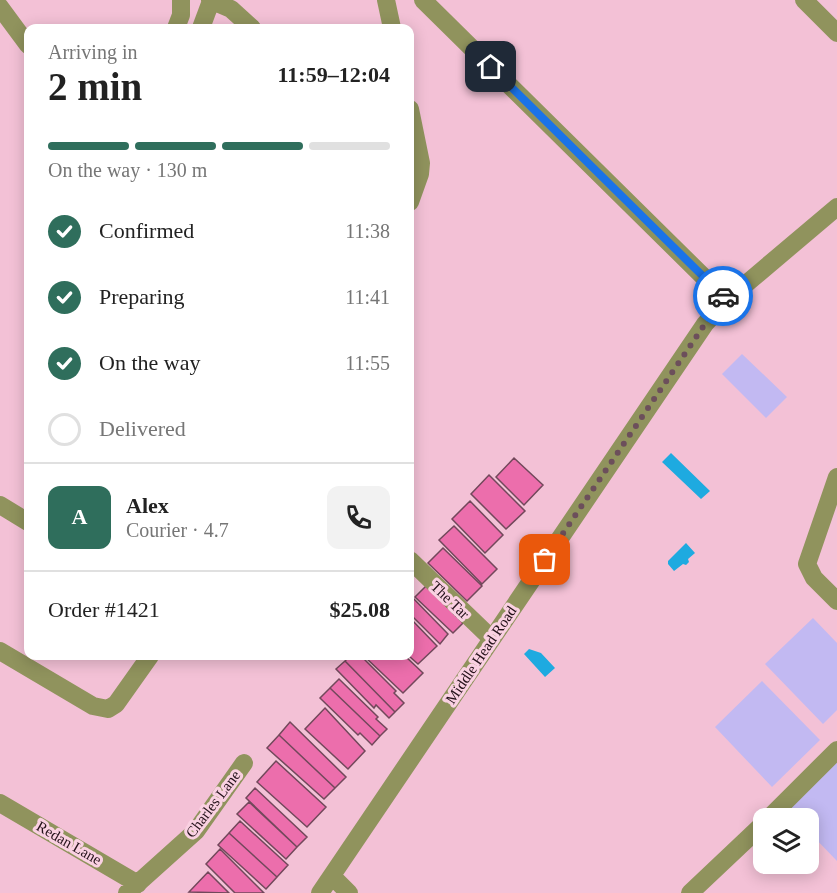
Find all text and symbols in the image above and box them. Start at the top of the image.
text: Arriving in [48,41,137,63]
pin [465,41,516,92]
icon: home [474,50,507,83]
text: 11:59–12:04 [278,62,390,87]
text: 2 min [48,65,142,108]
text: On the way · 130 m [48,159,207,181]
icon: check [48,215,81,248]
text: Confirmed [99,218,194,243]
text: 11:38 [345,220,390,242]
courier [693,266,753,326]
icon: car [707,280,740,313]
icon: check [48,281,81,314]
text: Preparing [99,284,185,309]
text: 11:41 [345,286,390,308]
icon: check [48,347,81,380]
text: On the way [99,350,200,375]
text: 11:55 [345,352,390,374]
text: Delivered [99,416,186,441]
button: phone [327,486,390,549]
text: Alex [126,493,169,518]
text: A [72,504,87,529]
text: Courier · 4.7 [126,519,229,541]
pin [519,534,570,585]
icon: bag [528,543,561,576]
street label: The Tar [428,578,472,622]
text: Order #1421 [48,597,160,622]
text: $25.08 [330,597,390,622]
street label: Middle Head Road [442,603,520,707]
street label: Charles Lane [183,767,244,841]
map controls [753,808,819,874]
button: layers [753,808,819,874]
street label: Redan Lane [34,818,104,868]

